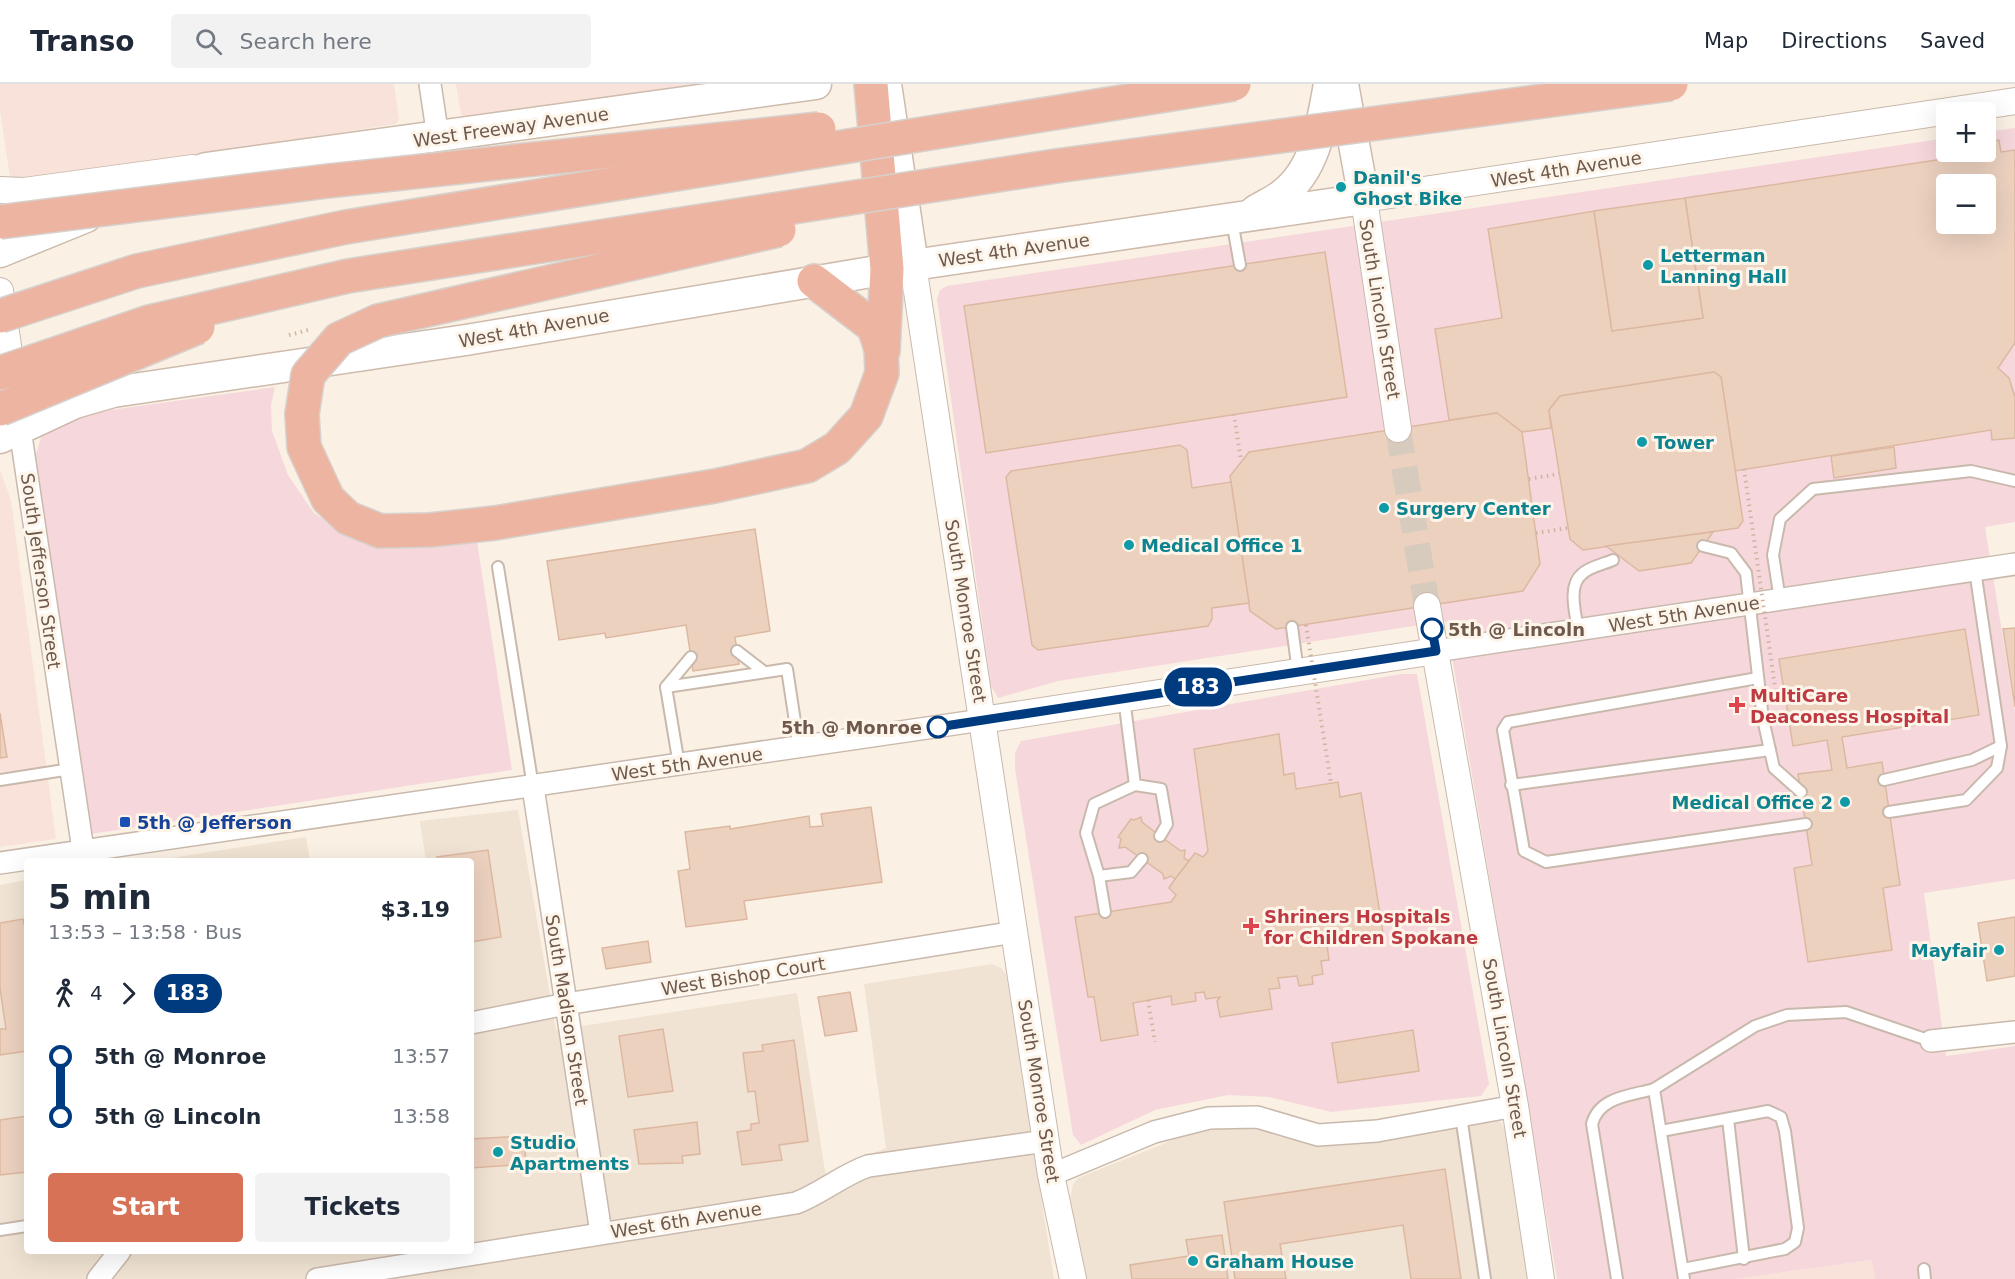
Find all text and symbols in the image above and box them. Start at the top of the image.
search box [171,14,591,68]
text: Transo [30,25,135,58]
icon: search [192,25,225,58]
text: Search here [240,29,372,54]
text: Map [1704,29,1748,53]
text: Directions [1781,29,1887,53]
text: Saved [1920,29,1985,53]
map controls [1936,102,1996,234]
button: + [1936,102,1996,162]
street label: West Freeway Avenue [412,103,610,151]
street label: West 4th Avenue [1489,147,1643,191]
place label: Danil's Ghost Bike [1353,167,1462,209]
button: − [1936,174,1996,234]
marker: Danil's Ghost Bike [1334,180,1348,194]
street label: South Lincoln Street [1355,217,1405,401]
street label: West 4th Avenue [937,229,1091,271]
place label: Letterman Lanning Hall [1660,245,1787,287]
marker: Letterman Lanning Hall [1641,258,1655,272]
street label: West 4th Avenue [457,304,611,352]
place label: Tower [1654,432,1714,453]
marker: Tower [1635,435,1649,449]
street label: South Jefferson Street [17,472,65,670]
place label: Surgery Center [1396,498,1551,519]
marker: Surgery Center [1377,501,1391,515]
street label: South Monroe Street [941,518,991,704]
place label: Medical Office 1 [1141,535,1302,556]
marker: Medical Office 1 [1122,538,1136,552]
street label: West 5th Avenue [1607,592,1761,636]
marker: 5th @ Lincoln [1421,618,1443,640]
place label: 5th @ Lincoln [1448,619,1585,640]
line badge: 183 [1164,668,1232,706]
text: 183 [1176,675,1220,699]
place label: MultiCare Deaconess Hospital [1750,685,1949,727]
marker: MultiCare Deaconess Hospital [1728,696,1746,714]
marker: 5th @ Monroe [927,716,949,738]
place label: 5th @ Monroe [781,717,922,738]
street label: West 5th Avenue [610,743,764,785]
place label: Medical Office 2 [1672,792,1833,813]
marker: Medical Office 2 [1838,795,1852,809]
place label: 5th @ Jefferson [137,812,292,833]
marker: 5th @ Jefferson [118,815,132,829]
text: 5 min [48,878,152,917]
text: $3.19 [380,897,450,922]
place label: Shriners Hospitals for Children Spokane [1264,906,1478,948]
street label: South Madison Street [542,913,592,1107]
marker: Shriners Hospitals for Children Spokane [1242,917,1260,935]
text: 13:53 – 13:58 · Bus [48,920,242,944]
place label: Mayfair [1911,940,1987,961]
marker: Mayfair [1992,943,2006,957]
street label: West Bishop Court [660,953,826,999]
street label: South Lincoln Street [1479,956,1531,1140]
icon: walk [48,977,81,1010]
icon: forward [112,977,145,1010]
text: 4 [90,981,103,1005]
text: 183 [166,981,210,1005]
street label: South Monroe Street [1014,998,1064,1184]
text: 5th @ Monroe [94,1044,266,1069]
text: 13:57 [392,1044,450,1068]
text: 5th @ Lincoln [94,1104,261,1129]
text: 13:58 [392,1104,450,1128]
place label: Studio Apartments [510,1132,630,1174]
marker: Studio Apartments [491,1145,505,1159]
button: Start [48,1173,243,1242]
button: Tickets [255,1173,450,1242]
street label: West 6th Avenue [609,1198,763,1242]
place label: Graham House [1205,1251,1354,1272]
marker: Graham House [1186,1254,1200,1268]

